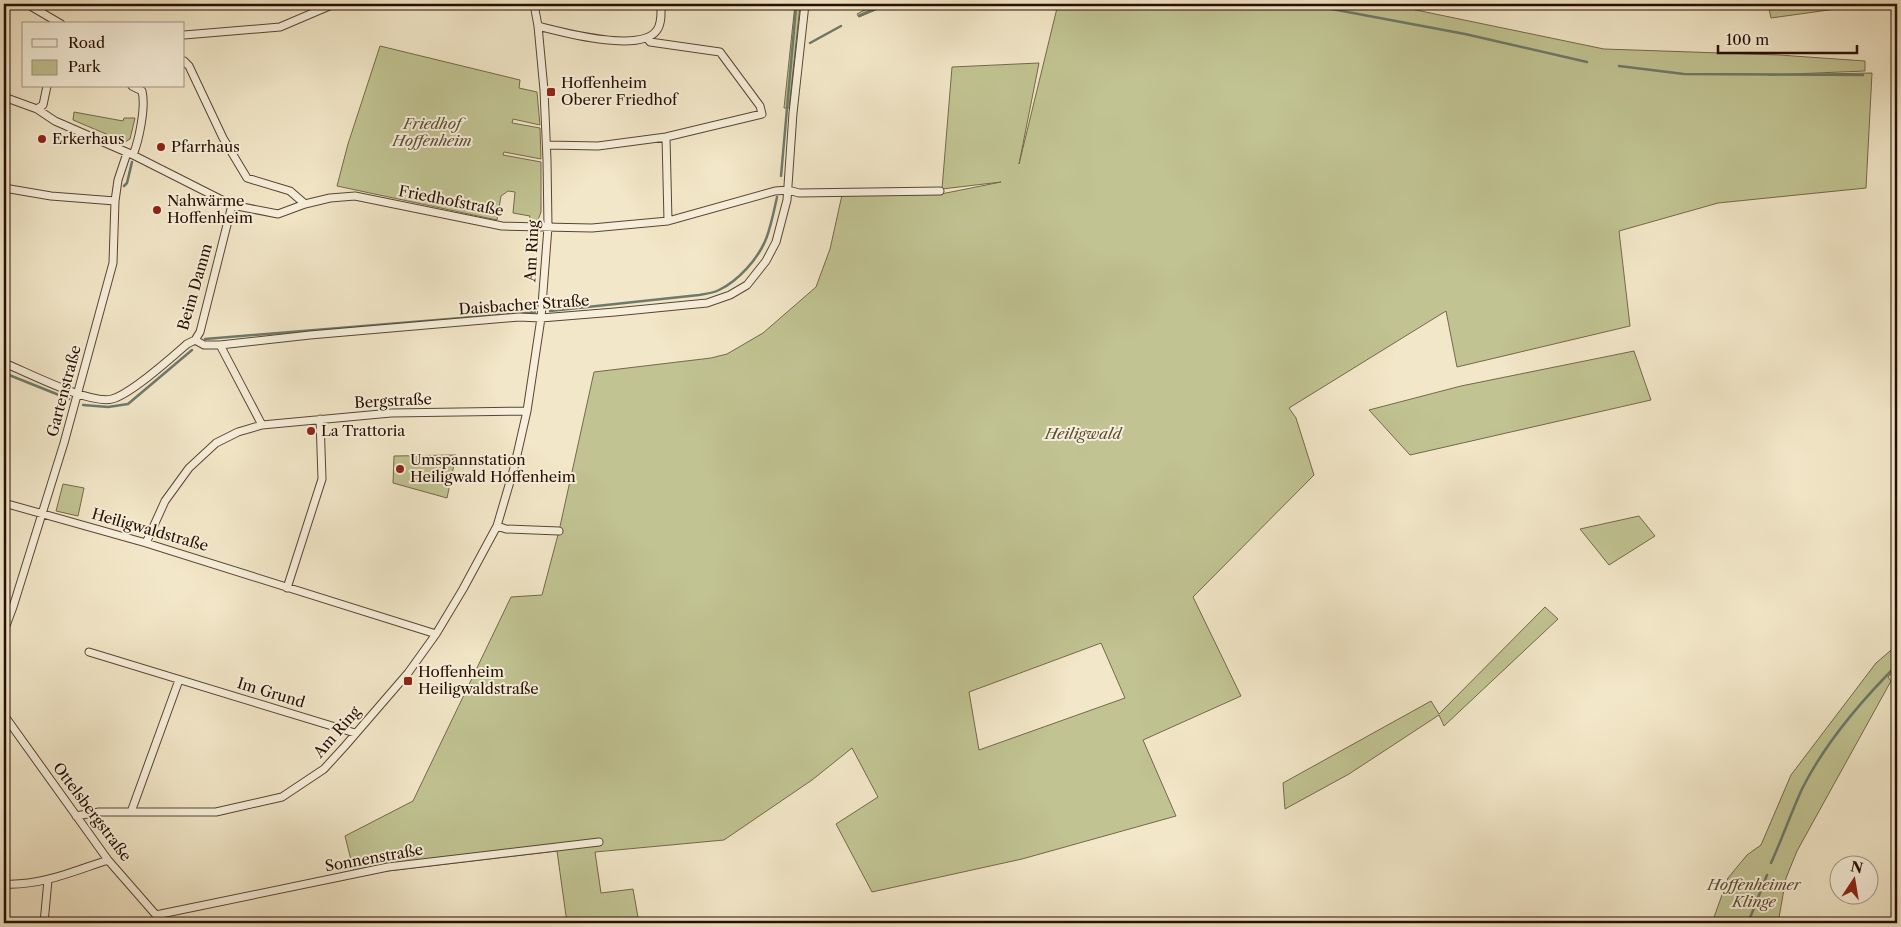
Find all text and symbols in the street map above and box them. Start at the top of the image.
legend [22,22,185,88]
scale bar [1718,22,1857,54]
text: 100 m [1726,30,1769,49]
text: Road [68,33,105,52]
text: Park [68,57,102,76]
place label: Hoffenheim Oberer Friedhof [561,73,679,109]
marker: Hoffenheim Oberer Friedhof [545,86,557,98]
park label: Friedhof Hoffenheim [391,114,472,150]
place label: Erkerhaus [52,129,125,148]
marker: Erkerhaus [36,133,48,145]
place label: Pfarrhaus [171,137,240,156]
marker: Pfarrhaus [155,141,167,153]
street label: Friedhofstraße [397,181,505,220]
place label: Nahwärme Hoffenheim [167,191,253,227]
marker: Nahwärme Hoffenheim [151,204,163,216]
street label: Am Ring [520,219,543,283]
street label: Beim Damm [173,241,216,332]
street label: Daisbacher Straße [458,290,590,319]
street label: Gartenstraße [42,343,85,439]
street label: Bergstraße [354,389,432,412]
place label: La Trattoria [321,421,405,440]
park label: Heiligwald [1044,424,1123,443]
marker: La Trattoria [305,425,317,437]
place label: Umspannstation Heiligwald Hoffenheim [410,450,576,486]
marker: Umspannstation Heiligwald Hoffenheim [394,463,406,475]
street label: Heiligwaldstraße [90,504,211,555]
place label: Hoffenheim Heiligwaldstraße [418,662,539,698]
street label: Im Grund [235,673,307,712]
marker: Hoffenheim Heiligwaldstraße [402,675,414,687]
street label: Am Ring [308,702,364,762]
street label: Ottelsbergstraße [49,759,136,865]
street label: Sonnenstraße [323,840,425,876]
north arrow [1828,854,1878,904]
text: N [1849,857,1865,877]
park label: Hoffenheimer Klinge [1706,875,1802,911]

